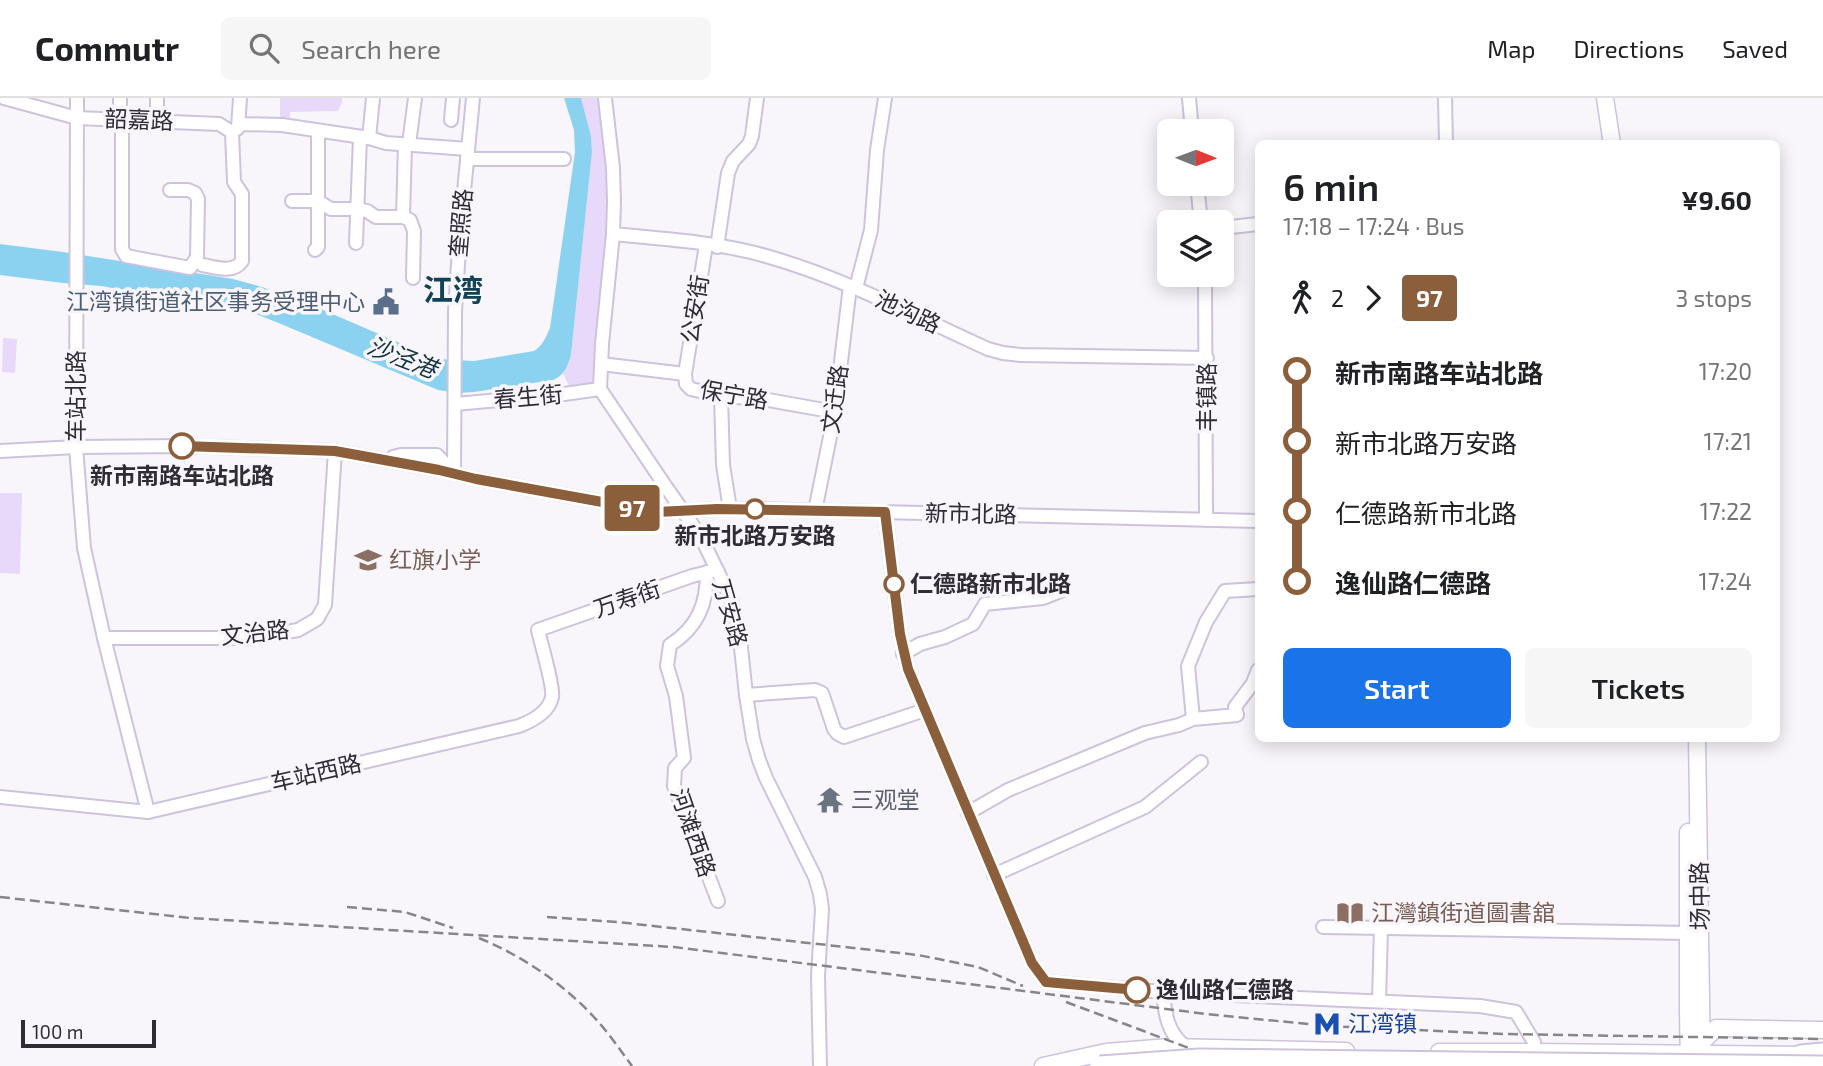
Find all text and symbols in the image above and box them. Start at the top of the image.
search box [221,17,711,80]
text: Commutr [35,28,179,68]
icon: search [245,29,283,67]
text: Search here [301,33,441,64]
text: Map [1487,34,1535,63]
text: Directions [1573,34,1684,63]
text: Saved [1722,34,1788,63]
street label: 韶嘉路 [104,104,174,134]
north arrow [1157,119,1234,196]
map controls [1157,119,1234,287]
text: 6 min [1283,163,1379,209]
text: ¥9.60 [1681,184,1752,215]
street label: 奎照路 [443,187,477,259]
button: layers [1157,210,1234,287]
text: 17:18 – 17:24 · Bus [1283,212,1465,240]
district label: 江湾 [423,271,483,307]
street label: 公安街 [675,273,713,345]
icon: walk [1283,279,1321,317]
icon: forward [1354,279,1392,317]
text: 97 [1416,283,1443,312]
street label: 池沟路 [871,284,946,338]
text: 2 [1331,284,1344,312]
text: 3 stops [1676,284,1752,312]
place label: 江湾镇街道社区事务受理中心 [66,287,365,315]
public building icon: 江湾镇街道社区事务受理中心 [371,287,401,317]
water label: 沙泾港 [364,330,444,384]
street label: 车站北路 [61,350,89,442]
text: 新市南路车站北路 [1335,357,1543,388]
text: 17:20 [1699,357,1752,385]
street label: 文迁路 [815,363,853,435]
street label: 丰镇路 [1192,363,1220,432]
street label: 保宁路 [698,374,771,414]
street label: 春生街 [492,379,564,413]
text: 新市北路万安路 [1335,427,1517,458]
text: 17:21 [1704,427,1752,455]
marker: 新市南路车站北路 [169,433,195,459]
place label: 新市南路车站北路 [90,461,274,489]
line badge: 97 [600,485,664,531]
text: 97 [619,493,645,522]
text: 仁德路新市北路 [1335,497,1517,528]
text: 17:22 [1700,497,1752,525]
street label: 新市北路 [925,498,1017,528]
marker: 新市北路万安路 [745,499,765,519]
place label: 新市北路万安路 [675,521,836,549]
school or university icon: 红旗小学 [353,545,383,575]
place label: 红旗小学 [389,545,481,573]
text: 逸仙路仁德路 [1335,567,1491,598]
text: 17:24 [1699,567,1752,595]
place label: 仁德路新市北路 [910,569,1071,597]
street label: 万寿街 [589,574,664,623]
marker: 仁德路新市北路 [884,574,904,594]
street label: 万安路 [708,576,754,650]
street label: 文治路 [219,614,291,650]
button: Start [1283,648,1511,728]
button: Tickets [1525,648,1752,728]
street label: 车站西路 [268,748,364,796]
street label: 河滩西路 [666,785,722,881]
temple icon: 三观堂 [815,785,845,815]
place label: 三观堂 [851,785,920,813]
street label: 场中路 [1684,861,1714,931]
library icon: 江灣鎮街道圖書舘 [1335,898,1365,928]
place label: 江灣鎮街道圖書舘 [1371,898,1555,926]
place label: 逸仙路仁德路 [1156,975,1294,1003]
marker: 逸仙路仁德路 [1124,977,1150,1003]
metro station icon: 江湾镇 [1312,1009,1342,1039]
place label: 江湾镇 [1348,1009,1417,1037]
scale bar [21,1017,156,1049]
text: 100 m [32,1020,83,1043]

